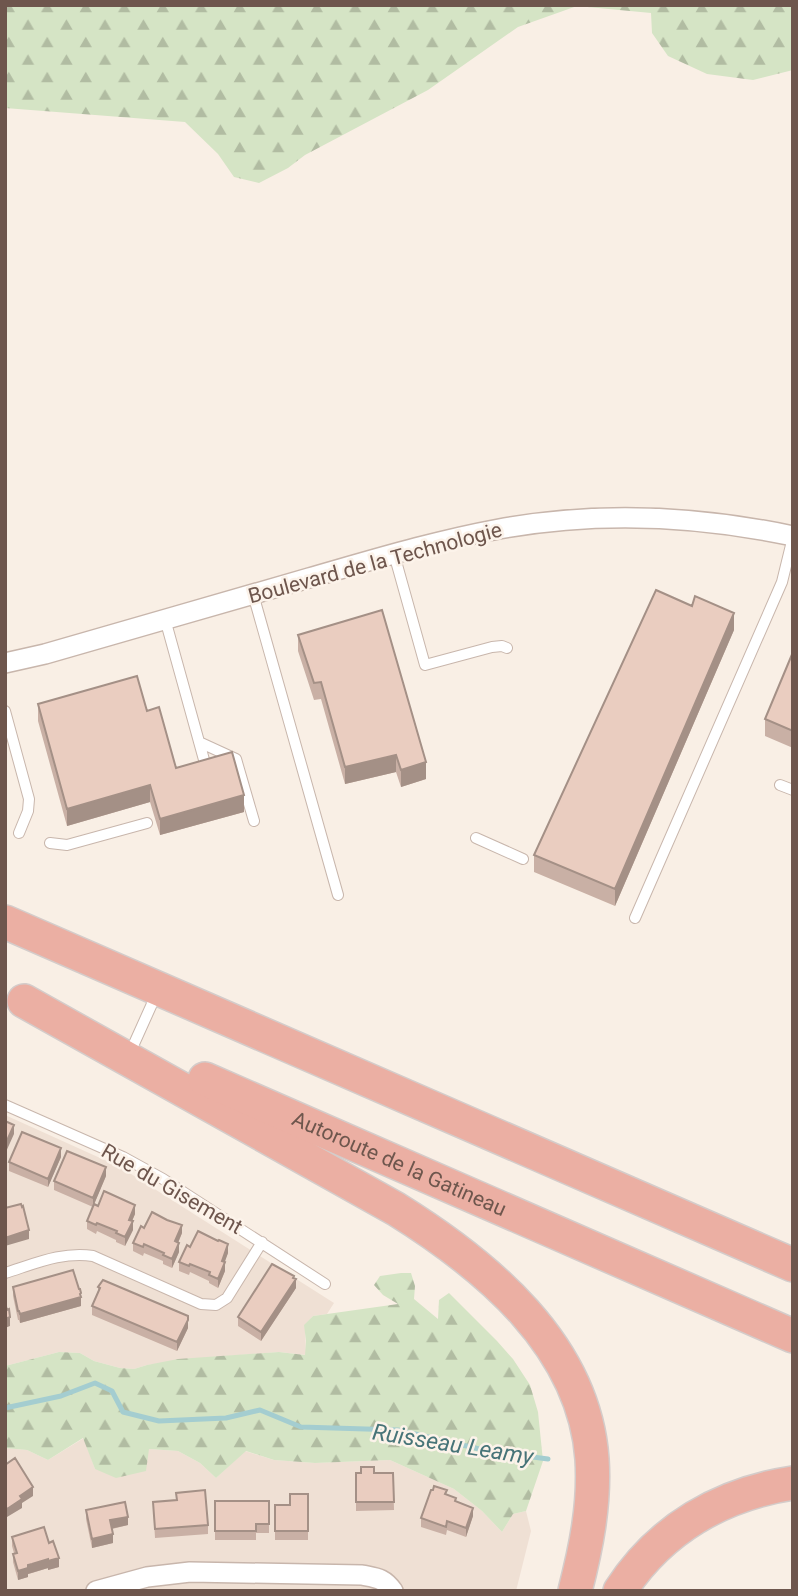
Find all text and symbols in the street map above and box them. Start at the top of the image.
street label: Boulevard de la Technologie [246,518,504,608]
street label: Autoroute de la Gatineau [289,1107,510,1221]
street label: Rue du Gisement [97,1139,247,1239]
water label: Ruisseau Leamy [371,1418,537,1471]

